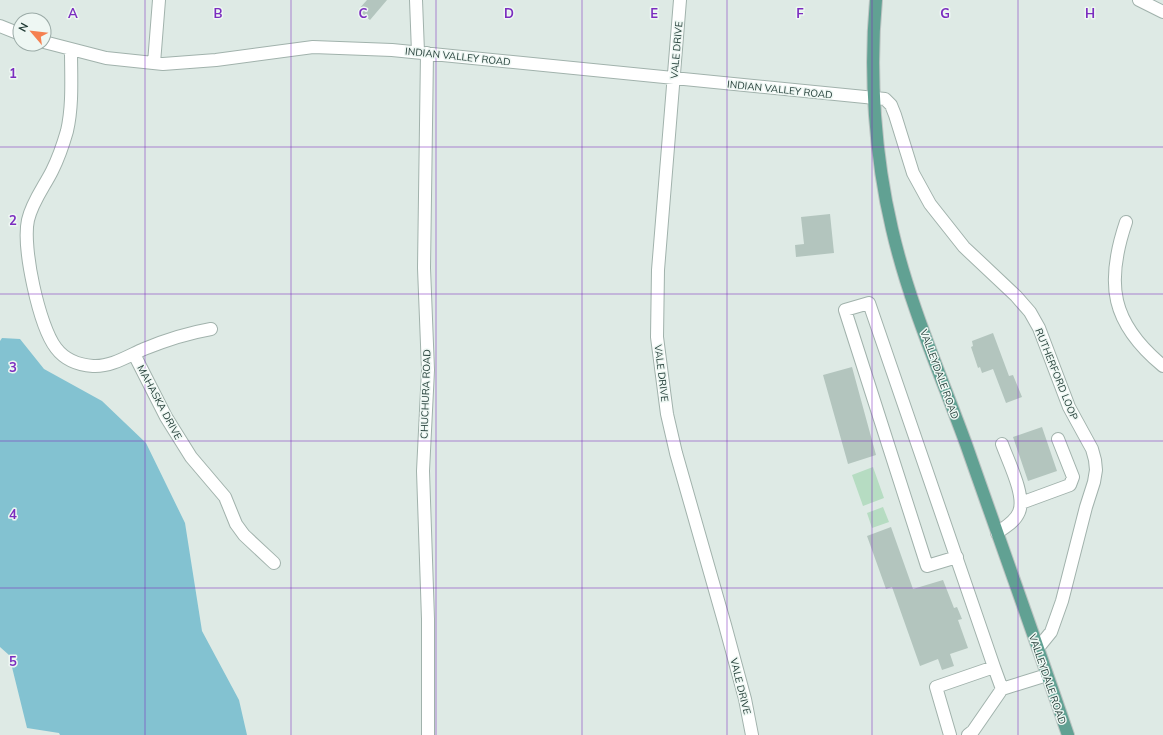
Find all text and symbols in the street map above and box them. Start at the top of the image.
text: A [68,5,78,21]
text: B [214,5,223,21]
text: C [359,5,368,21]
text: D [504,5,514,21]
text: E [650,5,658,21]
text: F [796,5,804,21]
text: G [940,5,950,21]
text: H [1085,5,1095,21]
north arrow [12,12,52,52]
text: N [15,20,31,34]
street label: VALE DRIVE [668,21,685,79]
street label: INDIAN VALLEY ROAD [405,44,511,69]
text: 1 [9,65,17,81]
street label: INDIAN VALLEY ROAD [727,77,833,102]
text: 2 [9,212,17,228]
street label: RUTHERFORD LOOP [1032,326,1081,422]
street label: VALLEYDALE ROAD [917,327,962,421]
street label: VALE DRIVE [652,344,671,403]
street label: CHUCHURA ROAD [417,349,434,439]
text: 3 [9,359,17,375]
street label: MAHASKA DRIVE [134,363,185,442]
text: 4 [9,506,17,522]
street label: VALLEYDALE ROAD [1026,632,1069,726]
text: 5 [9,653,17,669]
street label: VALE DRIVE [727,657,754,716]

